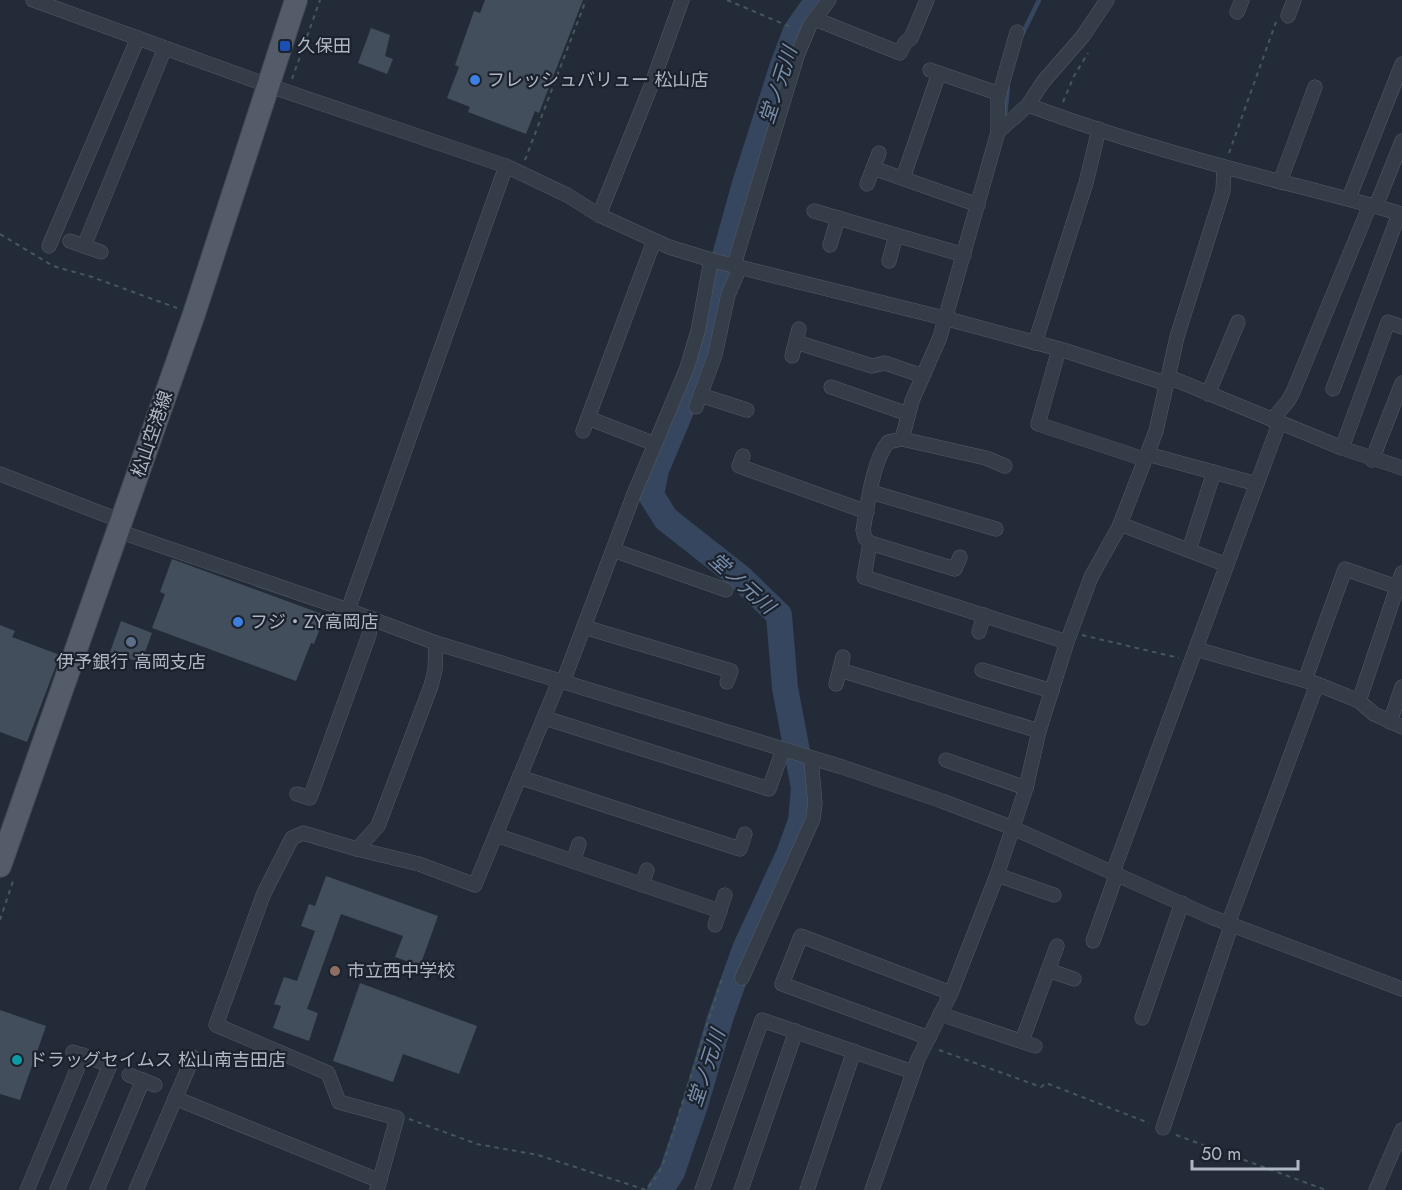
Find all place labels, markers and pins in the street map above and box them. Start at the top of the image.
place label: 久保田 [297,33,351,59]
marker: 久保田 [278,39,292,53]
place label: フレッシュバリュー 松山店 [487,67,708,93]
marker: フレッシュバリュー 松山店 [468,73,482,87]
place label: フジ・ZY高岡店 [250,609,378,635]
marker: フジ・ZY高岡店 [231,615,245,629]
marker: 伊予銀行 高岡支店 [124,635,138,649]
place label: 伊予銀行 高岡支店 [56,649,206,675]
place label: 市立西中学校 [347,958,455,984]
marker: 市立西中学校 [328,964,342,978]
place label: ドラッグセイムス 松山南吉田店 [29,1047,286,1073]
marker: ドラッグセイムス 松山南吉田店 [10,1053,24,1067]

